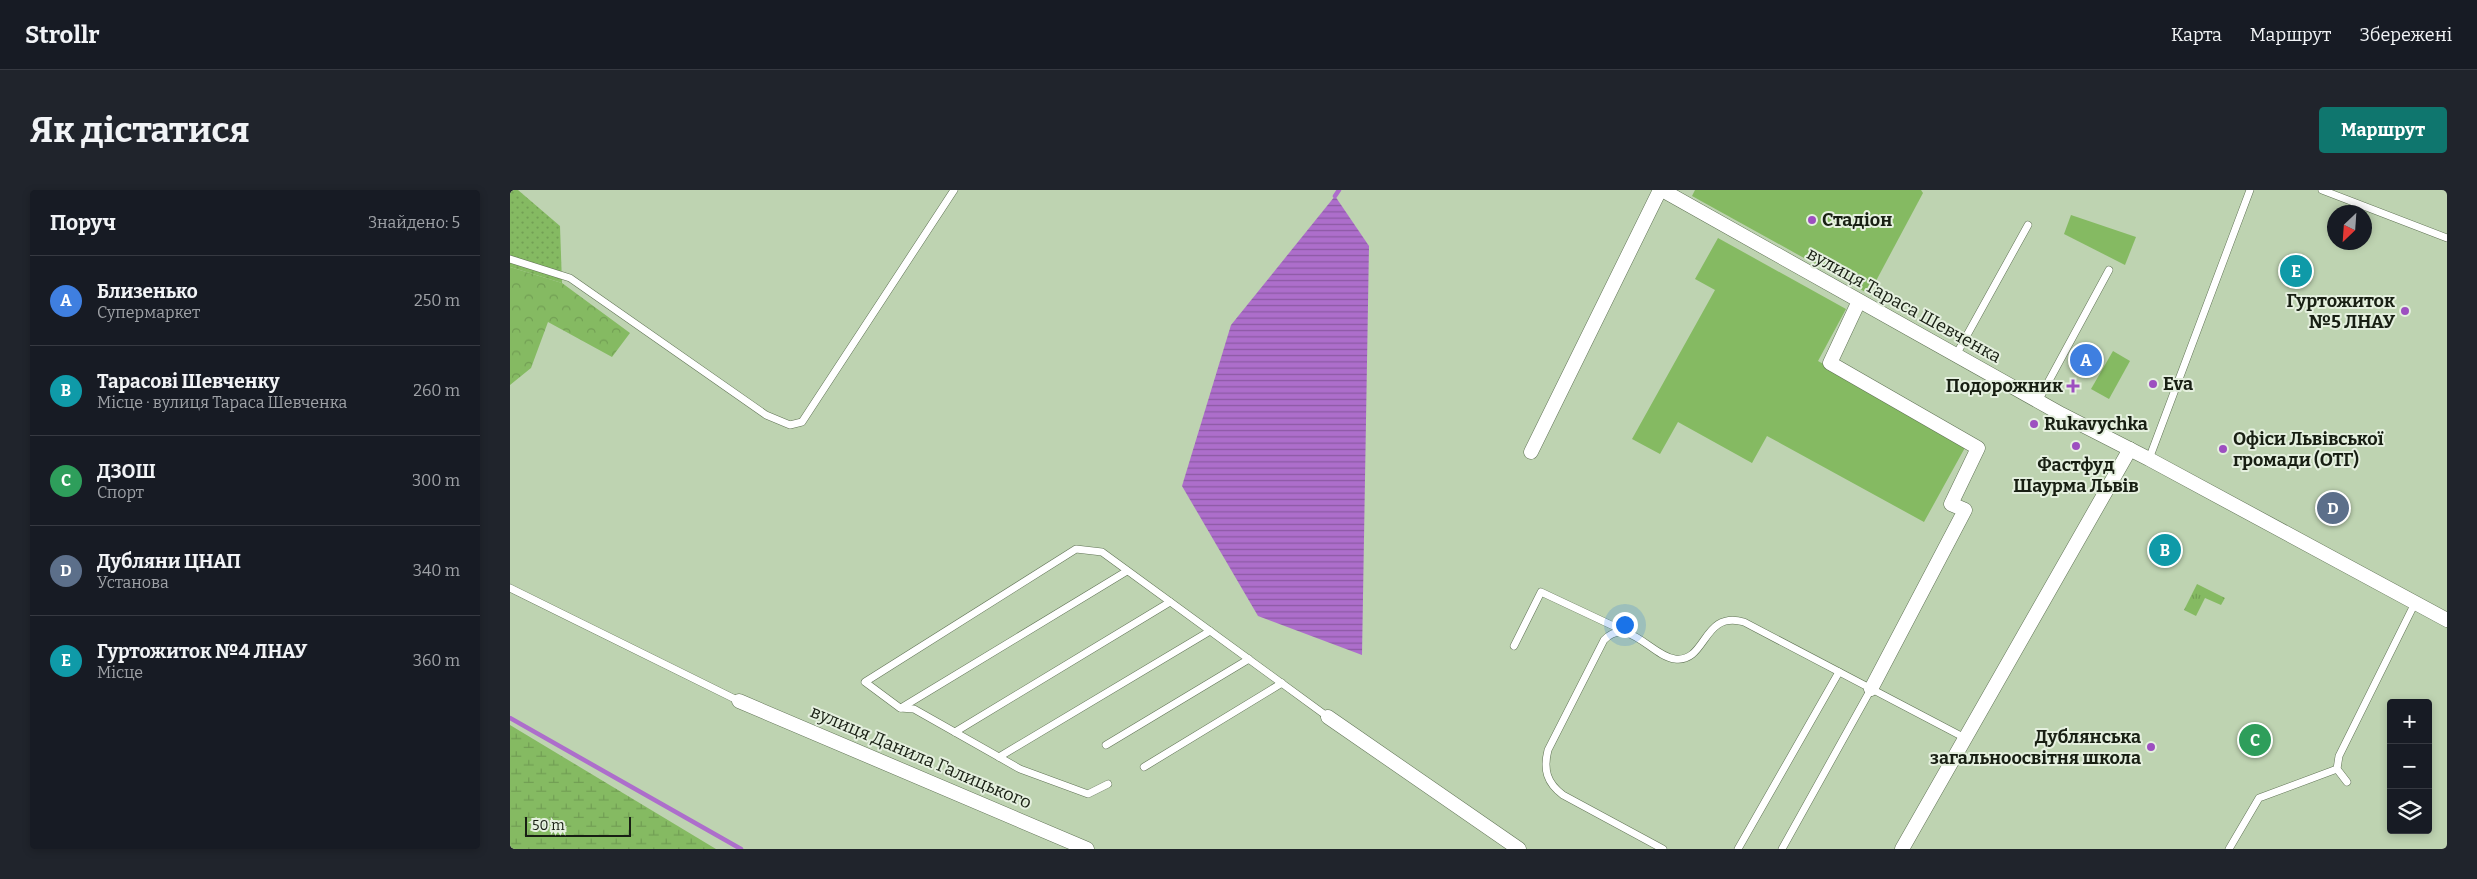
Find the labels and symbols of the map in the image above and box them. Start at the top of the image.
north arrow [2327,205,2372,250]
place label: Стадіон [1822,209,1892,231]
marker: Стадіон [1806,214,1818,226]
street label: вулиця Тараса Шевченка [1803,242,2005,368]
pin: E [2280,252,2312,290]
place label: Гуртожиток №5 ЛНАУ [2286,290,2396,333]
marker: Гуртожиток №5 ЛНАУ [2399,305,2411,317]
pin: A [2070,341,2102,379]
place label: Eva [2163,373,2193,395]
place label: Подорожник [1946,375,2063,397]
marker: Eva [2147,378,2159,390]
marker: Подорожник [2067,380,2079,392]
place label: Rukavychka [2044,413,2148,435]
marker: Rukavychka [2028,418,2040,430]
place label: Офіси Львівської громади (ОТГ) [2233,428,2384,471]
marker: Фастфуд Шаурма Львів [2070,440,2082,452]
marker: Офіси Львівської громади (ОТГ) [2217,443,2229,455]
place label: Фастфуд Шаурма Львів [2013,454,2139,497]
pin: D [2317,489,2349,527]
pin: B [2149,531,2181,569]
your location [1612,612,1638,638]
street label: вулиця Данила Галицького [807,700,1035,814]
pin: C [2239,721,2271,759]
place label: Дублянська загальноосвітня школа [1930,726,2141,769]
marker: Дублянська загальноосвітня школа [2145,741,2157,753]
scale bar [525,814,631,837]

